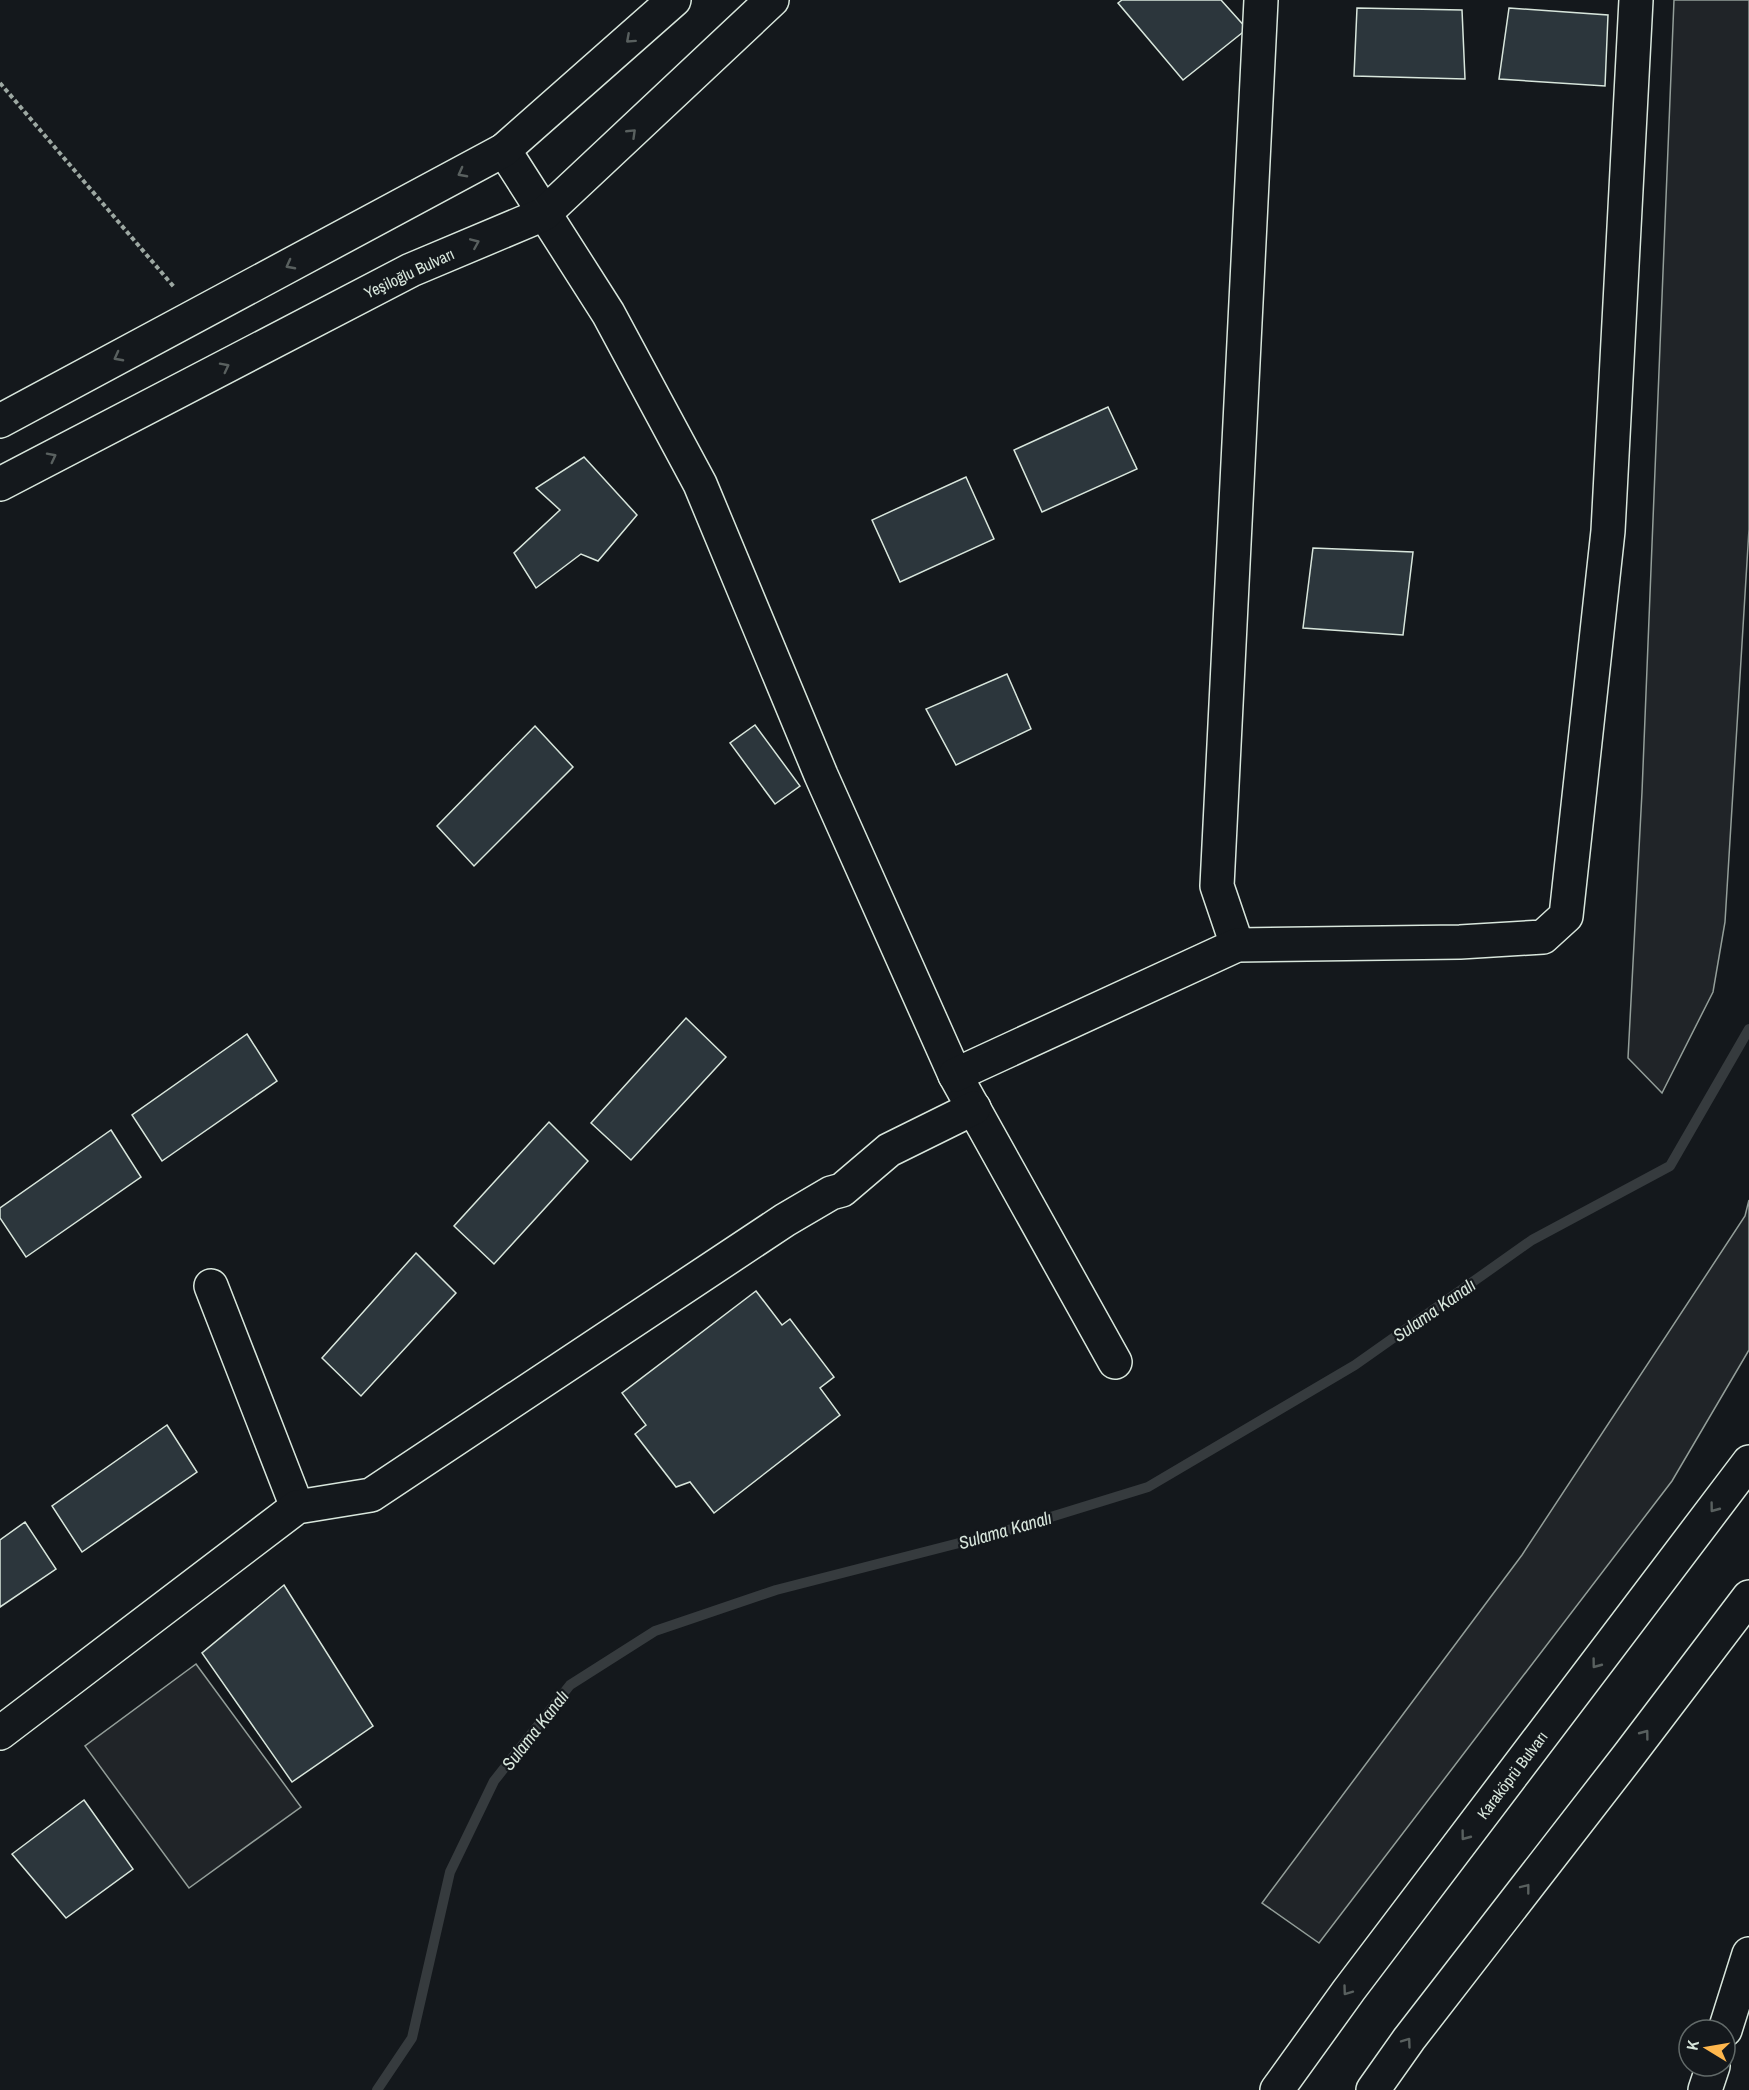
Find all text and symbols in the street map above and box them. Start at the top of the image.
one-way arrow [626,32,637,43]
one-way arrow [626,129,636,140]
one-way arrow [458,166,468,177]
one-way arrow [469,238,480,250]
street label: Yeşiloğlu Bulvarı [360,242,458,304]
one-way arrow [286,258,296,269]
one-way arrow [113,350,124,362]
one-way arrow [219,363,229,374]
one-way arrow [46,452,57,464]
water label: Sulama Kanalı [1388,1272,1480,1348]
one-way arrow [1710,1502,1721,1513]
water label: Sulama Kanalı [955,1505,1055,1555]
one-way arrow [1592,1657,1603,1668]
water label: Sulama Kanalı [496,1684,574,1776]
street label: Karaköprü Bulvarı [1472,1726,1552,1824]
one-way arrow [1638,1729,1649,1740]
one-way arrow [1462,1829,1473,1840]
one-way arrow [1519,1884,1530,1895]
one-way arrow [1344,1985,1355,1996]
north arrow [1677,2018,1737,2078]
one-way arrow [1400,2038,1411,2049]
text: K [1681,2038,1704,2052]

